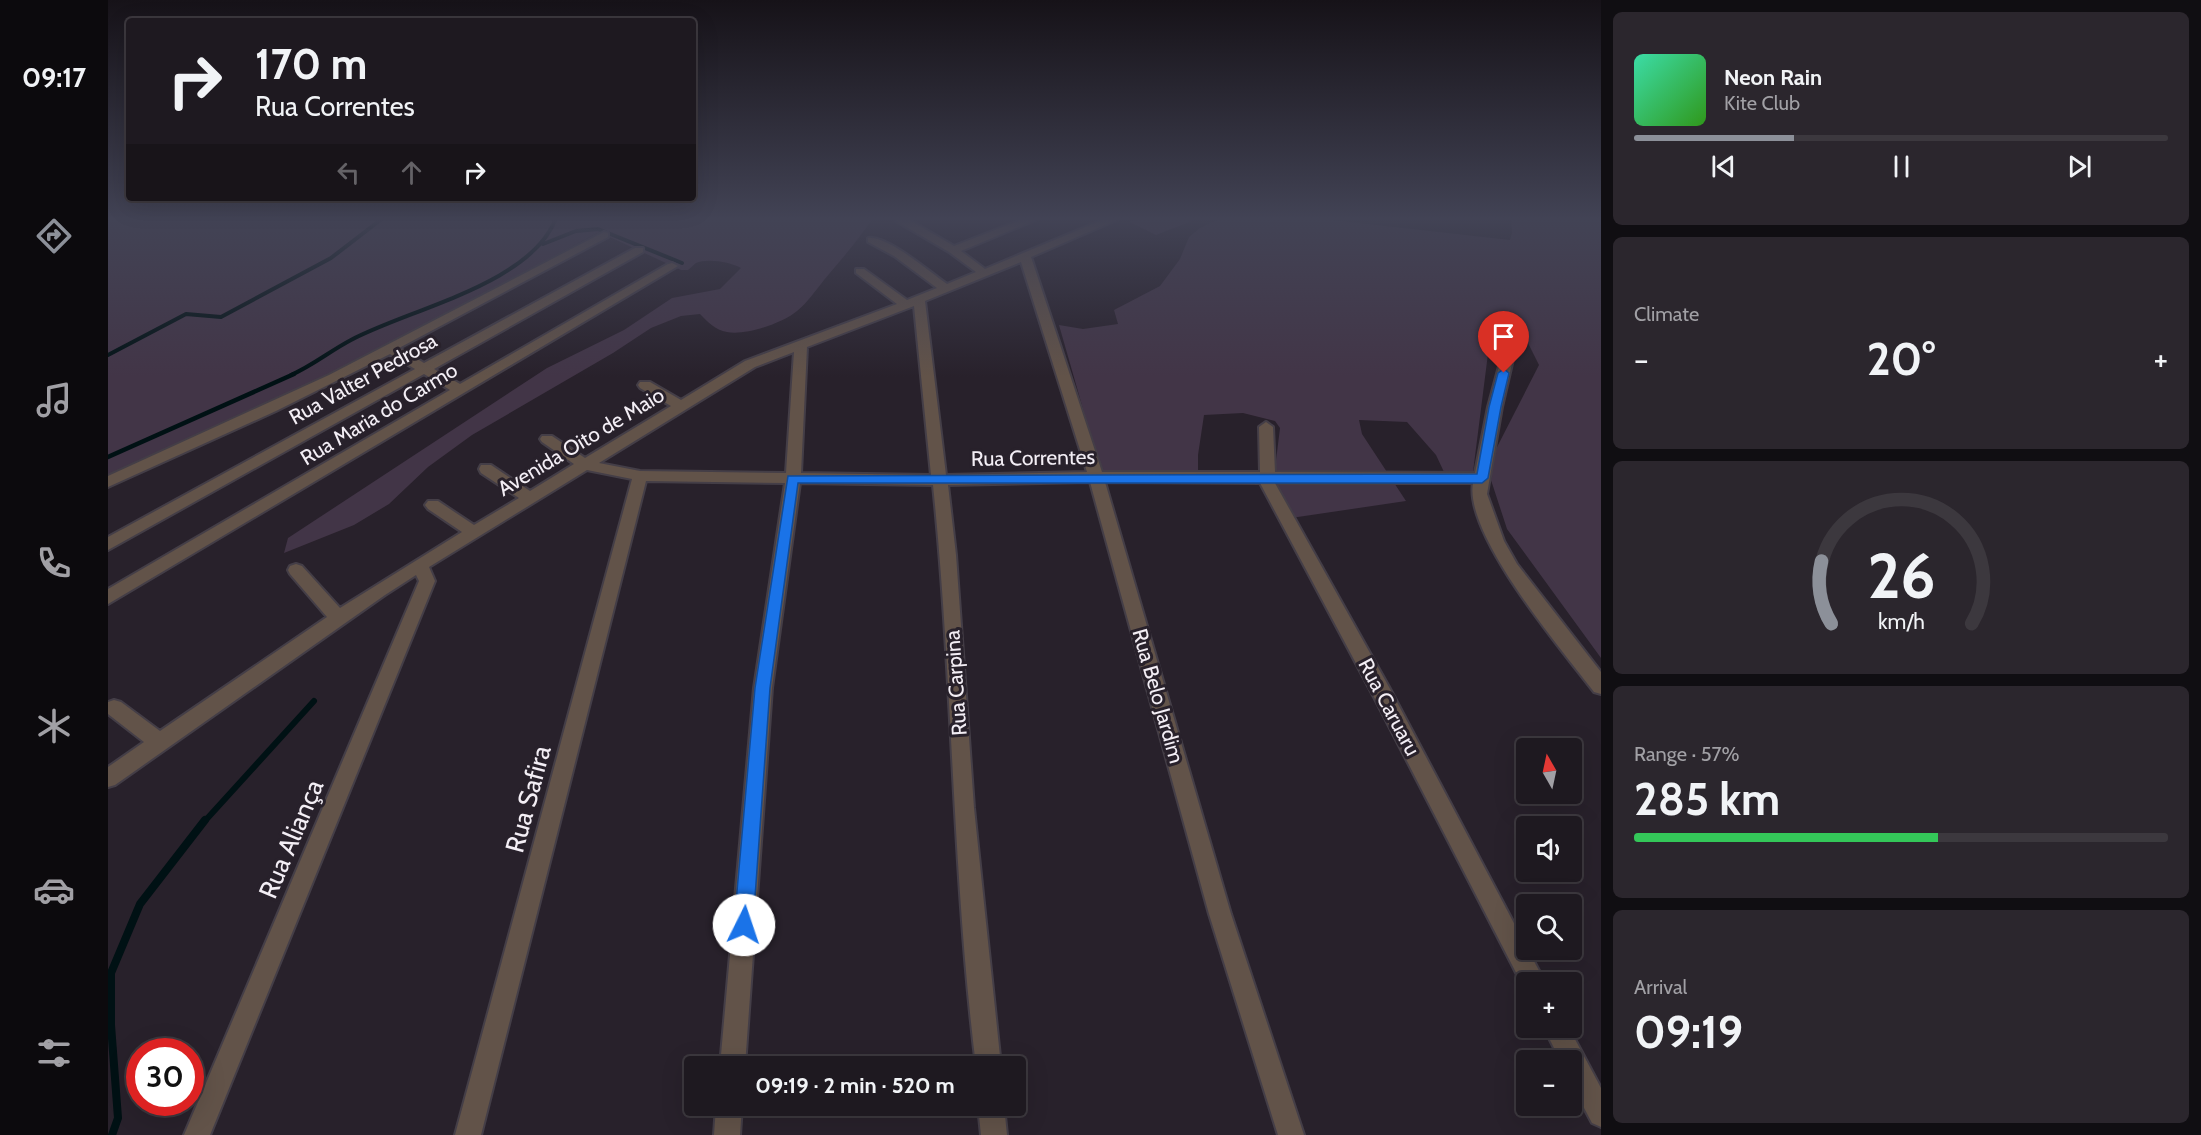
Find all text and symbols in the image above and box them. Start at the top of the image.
text: 170 m [255,38,367,90]
icon: right [156,42,234,120]
text: 09:17 [22,61,86,94]
text: Neon Rain [1724,64,1822,91]
text: Rua Correntes [255,90,415,123]
text: Kite Club [1724,91,1800,115]
icon: previous [1707,150,1740,183]
icon: pause [1885,150,1918,183]
icon: next [2063,150,2096,183]
icon: left [332,156,365,189]
icon: ahead [395,156,428,189]
icon: right [458,156,491,189]
icon: directions [33,215,75,257]
text: Climate [1634,302,1699,326]
pin [1478,311,1529,373]
icon: arrive [1487,320,1520,353]
street label: Rua Valter Pedrosa [285,328,441,430]
text: 20° [1867,332,1935,386]
text: − [1634,339,1649,379]
text: + [2153,339,2168,379]
street label: Rua Maria do Carmo [296,357,462,470]
icon: music [33,379,75,421]
street label: Avenida Oito de Maio [493,382,668,501]
street label: Rua Correntes [971,444,1096,471]
text: 26 [1867,539,1935,615]
icon: phone [33,542,75,584]
text: km/h [1878,609,1924,635]
street label: Rua Belo Jardim [1127,626,1190,766]
street label: Rua Carpina [939,629,972,737]
street label: Rua Caruaru [1353,654,1426,760]
icon: climate [33,705,75,747]
north arrow [1516,738,1582,804]
map controls [1516,738,1582,1116]
street label: Rua Safira [498,741,558,856]
text: Range · 57% [1634,742,1740,766]
text: 285 km [1634,772,1780,826]
street label: Rua Aliança [252,774,331,903]
button: sound [1516,816,1582,882]
icon: car [33,869,75,911]
position arrow [712,893,776,957]
button: search [1516,894,1582,960]
button: + [1516,972,1582,1038]
text: Arrival [1634,975,1687,999]
text: 09:19 [1634,1005,1743,1059]
icon: filters [33,1032,75,1074]
speed limit sign: 30 [126,1038,204,1116]
button: − [1516,1050,1582,1116]
text: 09:19 · 2 min · 520 m [755,1072,955,1099]

